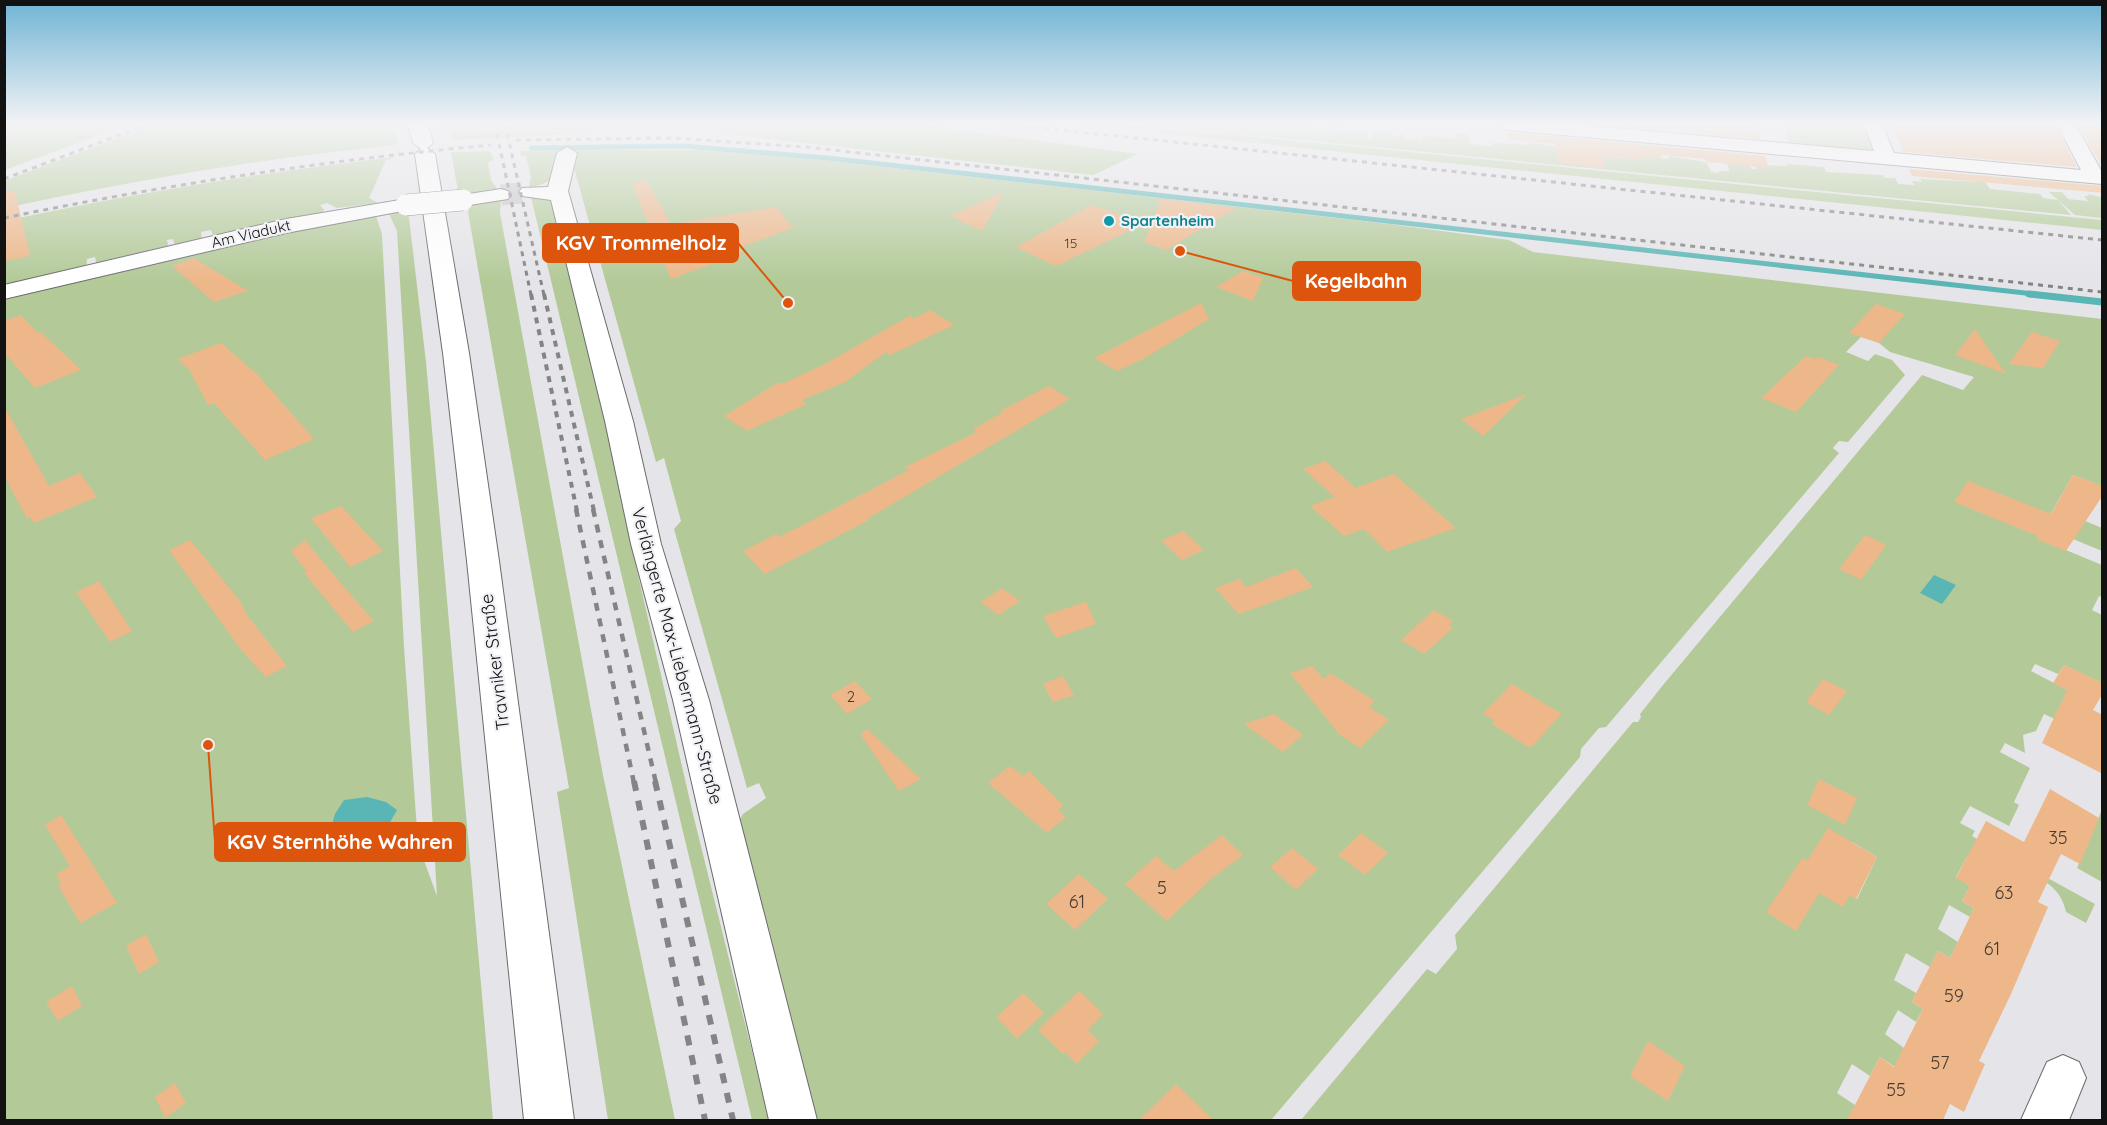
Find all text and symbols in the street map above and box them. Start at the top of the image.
place label: Spartenheim [1121,211,1214,230]
marker: Spartenheim [1102,214,1116,228]
street label: Am Viadukt [209,215,292,252]
callout: KGV Trommelholz [543,224,738,262]
text: KGV Trommelholz [556,230,727,255]
house number: 15 [1065,234,1077,252]
callout: Kegelbahn [1293,262,1420,300]
text: Kegelbahn [1305,268,1407,293]
street label: Verlängerte Max-Liebermann-Straße [627,505,728,807]
street label: Travniker Straße [475,593,514,732]
house number: 2 [847,687,855,706]
callout: KGV Sternhöhe Wahren [215,823,465,861]
house number: 35 [2048,826,2068,849]
text: KGV Sternhöhe Wahren [227,829,453,854]
house number: 5 [1157,876,1167,899]
house number: 63 [1994,881,2014,904]
house number: 61 [1069,890,1085,913]
house number: 61 [1984,937,2000,960]
house number: 59 [1944,984,1964,1007]
house number: 57 [1930,1051,1950,1074]
house number: 55 [1886,1078,1906,1101]

